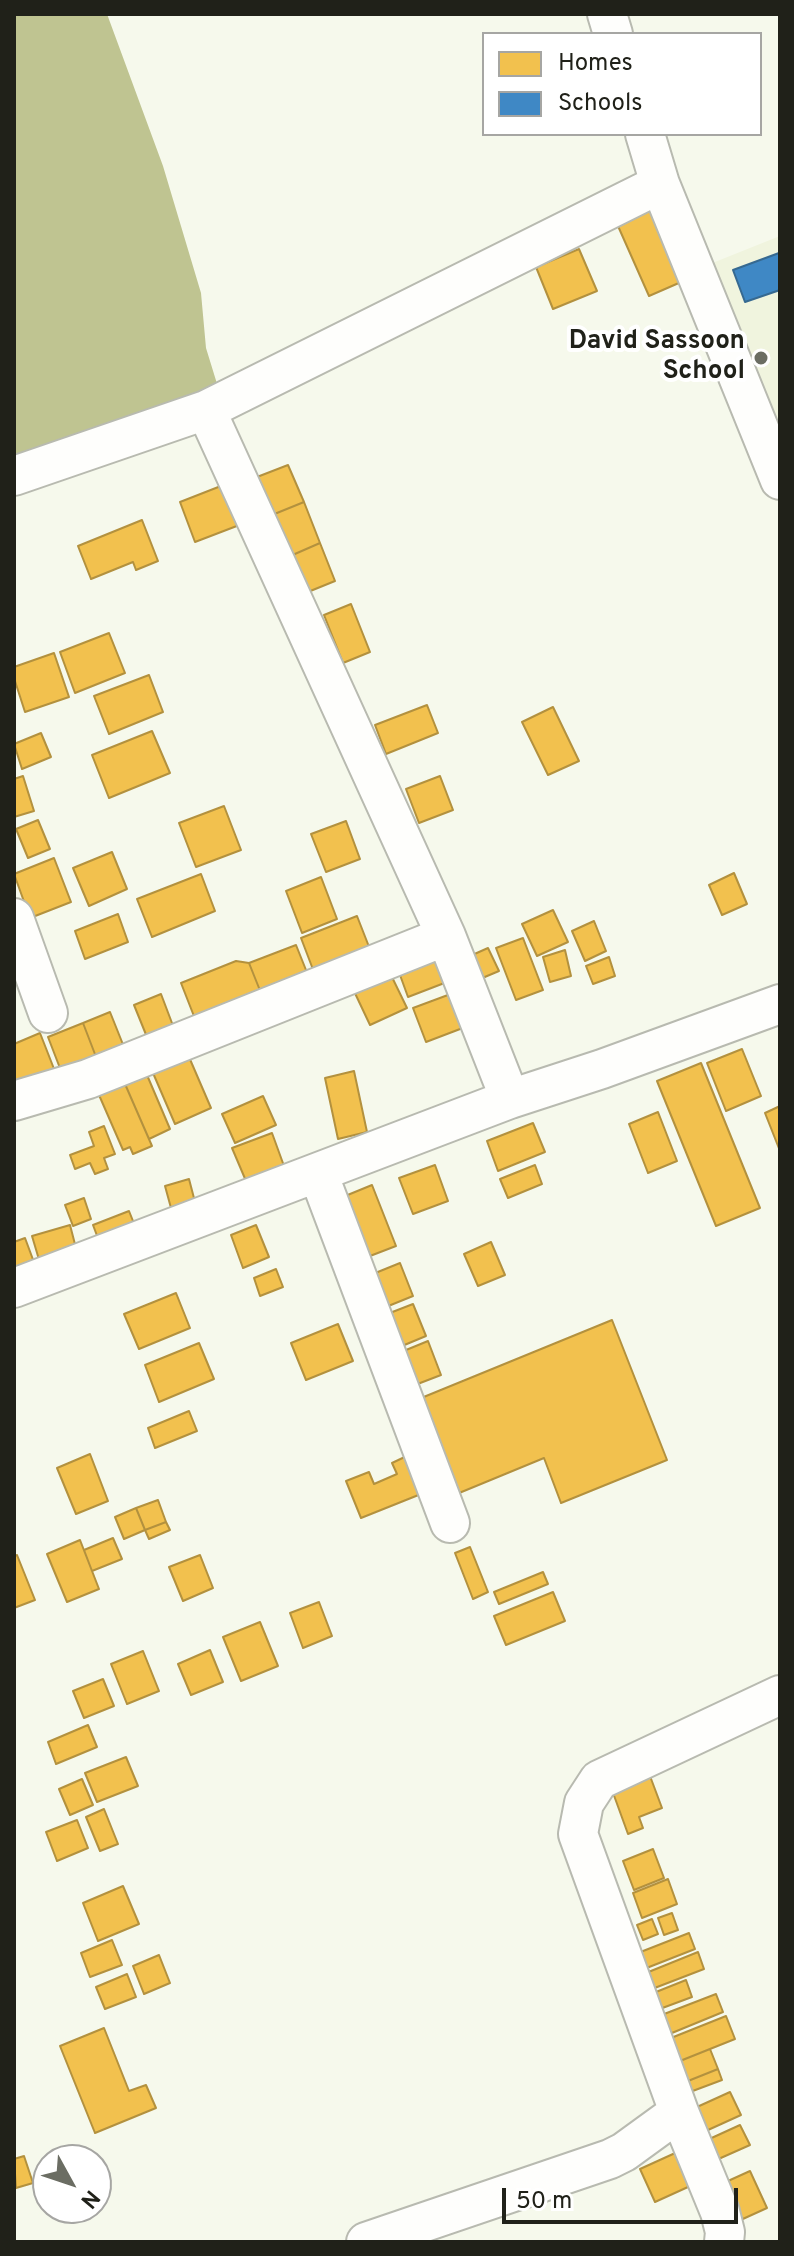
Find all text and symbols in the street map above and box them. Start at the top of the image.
legend [482,32,762,136]
text: Homes [558,49,633,79]
text: Schools [558,89,643,119]
place label: David Sassoon School [569,327,745,388]
marker: David Sassoon School [752,349,770,367]
north arrow [32,2144,112,2224]
scale bar [506,2172,742,2222]
text: N [74,2184,105,2213]
text: 50 m [516,2187,572,2217]

